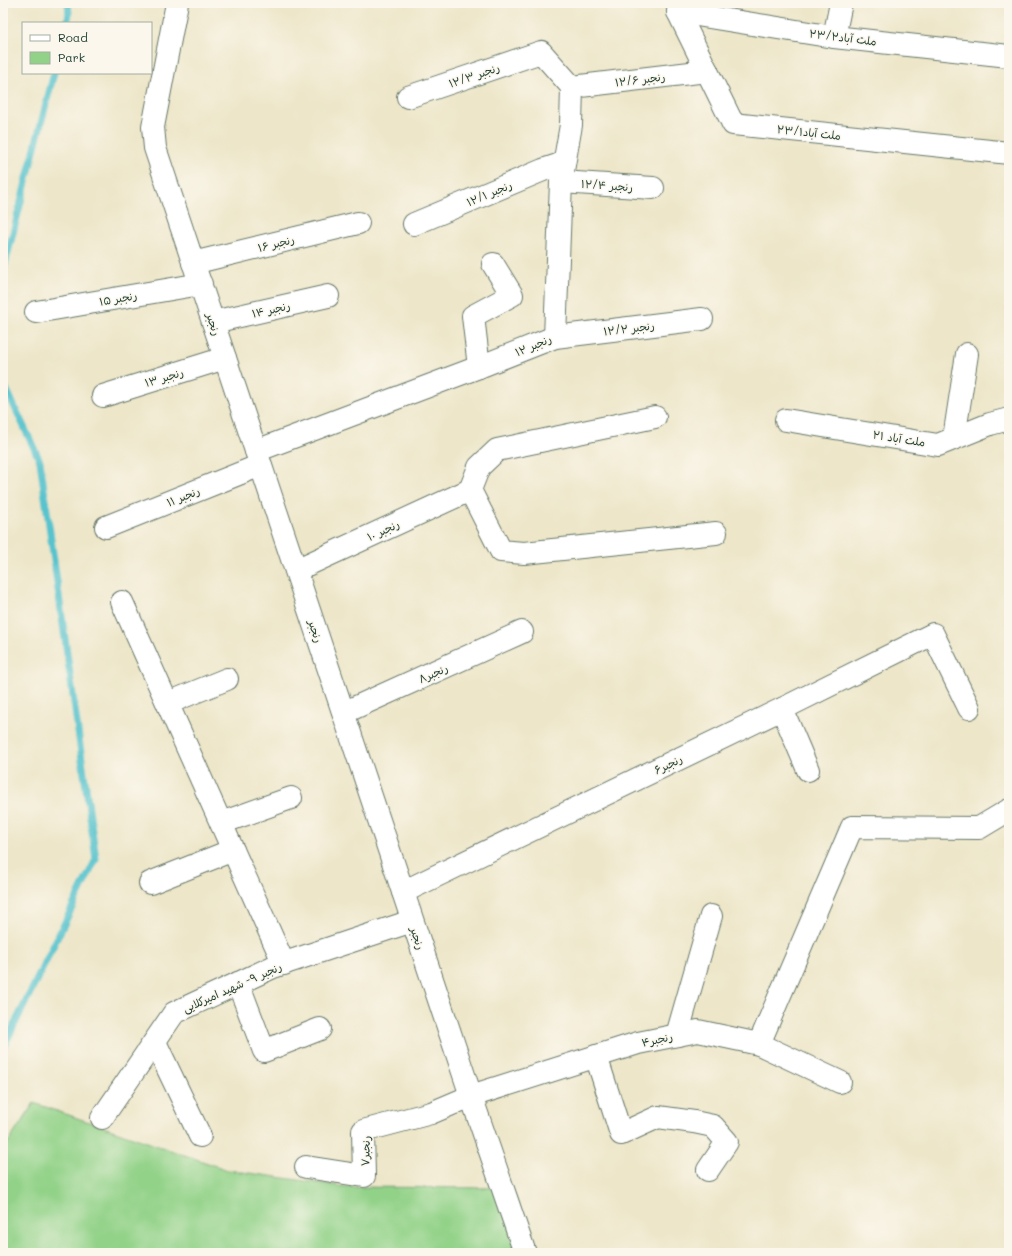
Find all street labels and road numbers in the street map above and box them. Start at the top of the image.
street label: ملت آباد۲۳/۲ [808,25,878,50]
street label: رنجبر ۱۲/۳ [447,59,502,92]
street label: رنجبر ۱۲/۶ [614,68,666,91]
street label: ملت آباد۲۳/۱ [776,121,842,144]
street label: رنجبر ۱۲/۴ [580,176,634,195]
street label: رنجبر ۱۲/۱ [464,177,514,210]
street label: رنجبر ۱۶ [256,231,296,256]
street label: رنجبر ۱۵ [98,287,138,310]
street label: رنجبر ۱۴ [250,297,292,322]
street label: رنجبر [202,310,225,338]
street label: رنجبر ۱۲/۲ [603,317,655,340]
street label: رنجبر ۱۲ [513,331,554,360]
street label: رنجبر ۱۳ [143,364,185,391]
street label: ملت آباد ۲۱ [872,426,926,451]
street label: رنجبر ۱۱ [164,483,202,510]
street label: رنجبر ۱۰ [364,516,402,545]
street label: رنجبر [304,617,327,645]
street label: رنجبر۸ [416,660,451,687]
street label: رنجبر۶ [651,751,685,778]
street label: رنجبر [406,924,429,952]
street label: رنجبر ۹- شهید امیرکلایی [180,958,284,1016]
street label: رنجبر۴ [640,1028,674,1051]
street label: رنجبر۷ [357,1135,374,1167]

